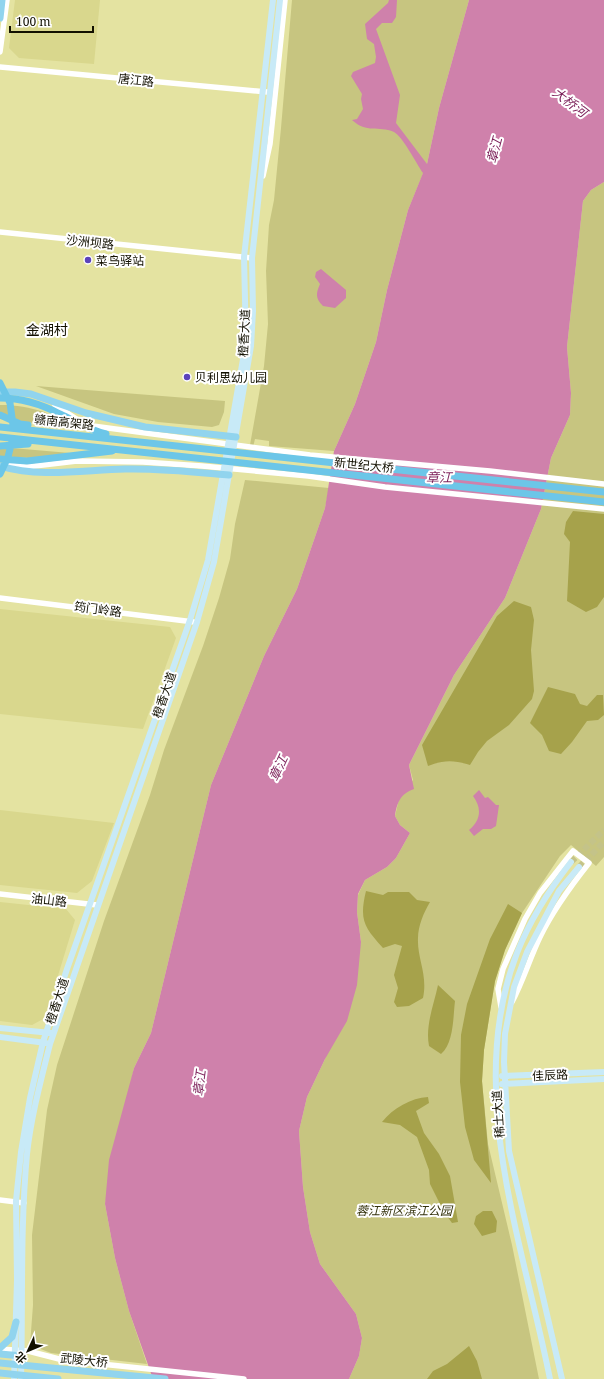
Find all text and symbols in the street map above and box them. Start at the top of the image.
scale bar [10,8,93,34]
text: 100 m [16,13,51,30]
street label: 唐江路 [117,70,155,90]
water label: 大桥河 [549,83,593,123]
water label: 章江 [482,133,507,165]
street label: 沙洲坝路 [65,231,115,253]
place label: 菜鸟驿站 [96,252,144,269]
marker: 菜鸟驿站 [83,255,93,265]
street label: 橙香大道 [234,309,254,357]
district label: 金湖村 [26,320,68,339]
place label: 贝利思幼儿园 [195,369,267,386]
marker: 贝利思幼儿园 [182,372,192,382]
street label: 赣南高架路 [33,410,95,434]
street label: 新世纪大桥 [333,453,395,477]
water label: 章江 [426,468,454,486]
street label: 筠门岭路 [73,598,123,620]
street label: 橙香大道 [148,670,180,720]
water label: 章江 [264,751,292,784]
street label: 油山路 [30,890,68,910]
street label: 橙香大道 [41,976,73,1026]
street label: 佳辰路 [532,1066,568,1084]
water label: 章江 [188,1067,210,1097]
street label: 稀土大道 [488,1089,508,1139]
park label: 蓉江新区滨江公园 [356,1202,454,1219]
north arrow [8,1331,48,1371]
text: 北 [11,1349,30,1367]
street label: 武陵大桥 [59,1349,109,1371]

